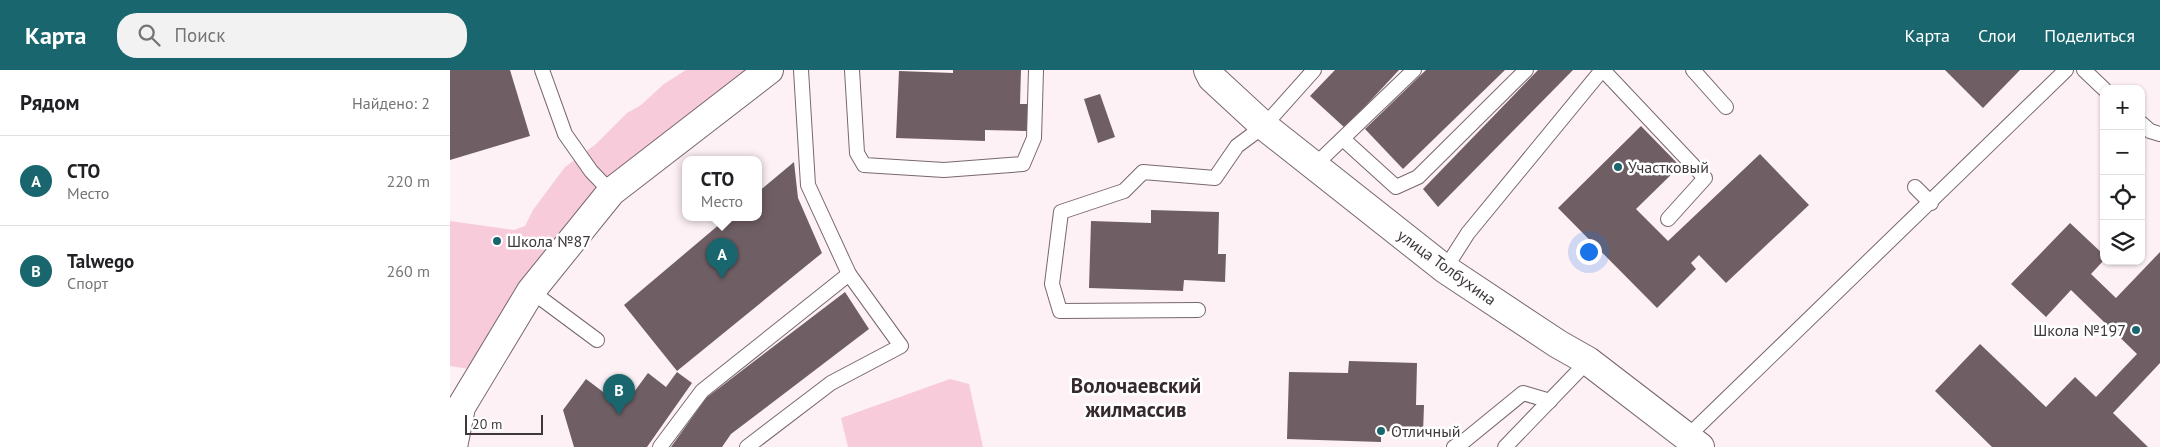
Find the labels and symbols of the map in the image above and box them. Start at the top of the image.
place label: Участковый [1628,157,1709,177]
marker: Участковый [1612,161,1624,173]
street label: улица Толбухина [1394,224,1500,310]
place label: Школа №87 [507,231,591,251]
marker: Школа №87 [491,235,503,247]
pin: A [706,238,738,279]
your location [1576,239,1602,265]
place label: Школа №197 [2033,320,2126,340]
marker: Школа №197 [2130,324,2142,336]
district label: Волочаевский жилмассив [1071,372,1201,423]
pin: B [603,374,635,415]
scale bar [465,412,542,435]
place label: Отличный [1391,421,1461,441]
marker: Отличный [1375,425,1387,437]

